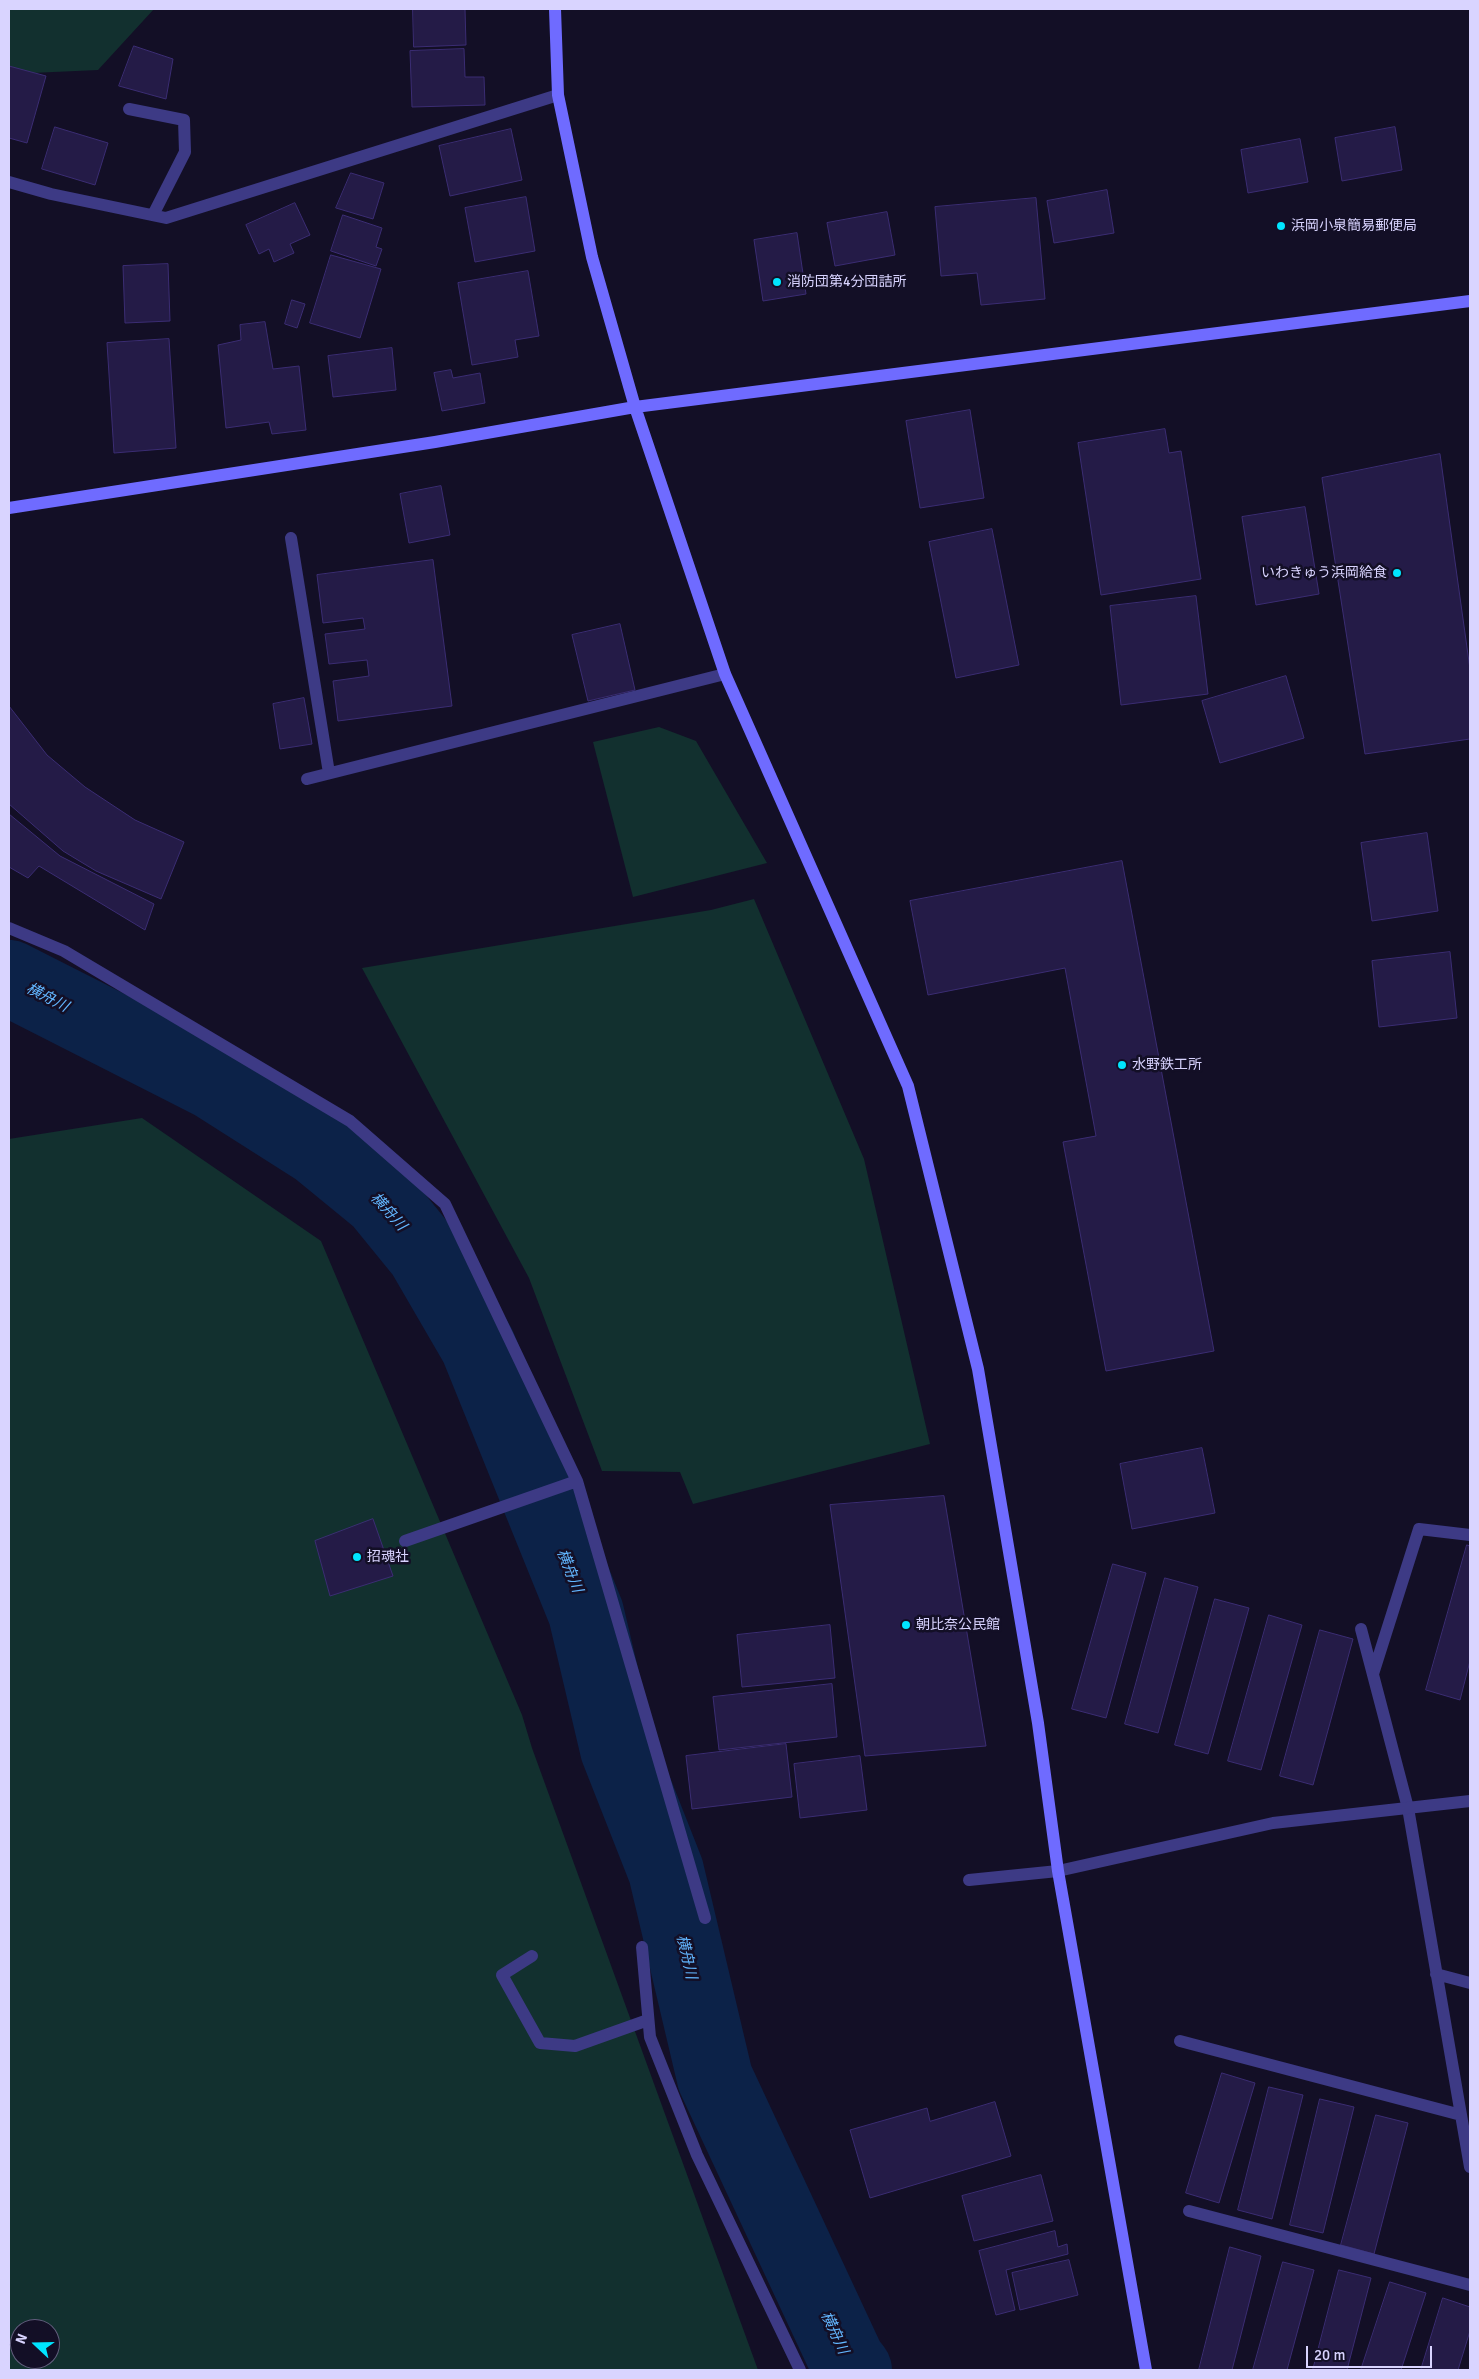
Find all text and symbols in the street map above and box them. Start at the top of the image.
place label: 浜岡小泉簡易郵便局 [1291,218,1417,234]
marker: 浜岡小泉簡易郵便局 [1275,220,1287,232]
place label: 消防団第4分団詰所 [787,274,907,290]
marker: 消防団第4分団詰所 [771,276,783,288]
place label: いわきゅう浜岡給食 [1261,565,1387,581]
marker: いわきゅう浜岡給食 [1391,567,1403,579]
water label: 横舟川 [23,980,71,1016]
place label: 水野鉄工所 [1132,1057,1202,1073]
marker: 水野鉄工所 [1116,1059,1128,1071]
water label: 横舟川 [366,1189,410,1235]
water label: 横舟川 [552,1547,586,1595]
place label: 招魂社 [367,1549,409,1565]
marker: 招魂社 [351,1551,363,1563]
place label: 朝比奈公民館 [916,1617,1000,1633]
marker: 朝比奈公民館 [900,1619,912,1631]
water label: 横舟川 [672,1933,700,1981]
water label: 横舟川 [816,2309,852,2357]
north arrow [10,2319,60,2369]
text: N [12,2331,31,2346]
scale bar [1309,2336,1435,2368]
text: 20 m [1314,2346,1345,2364]

